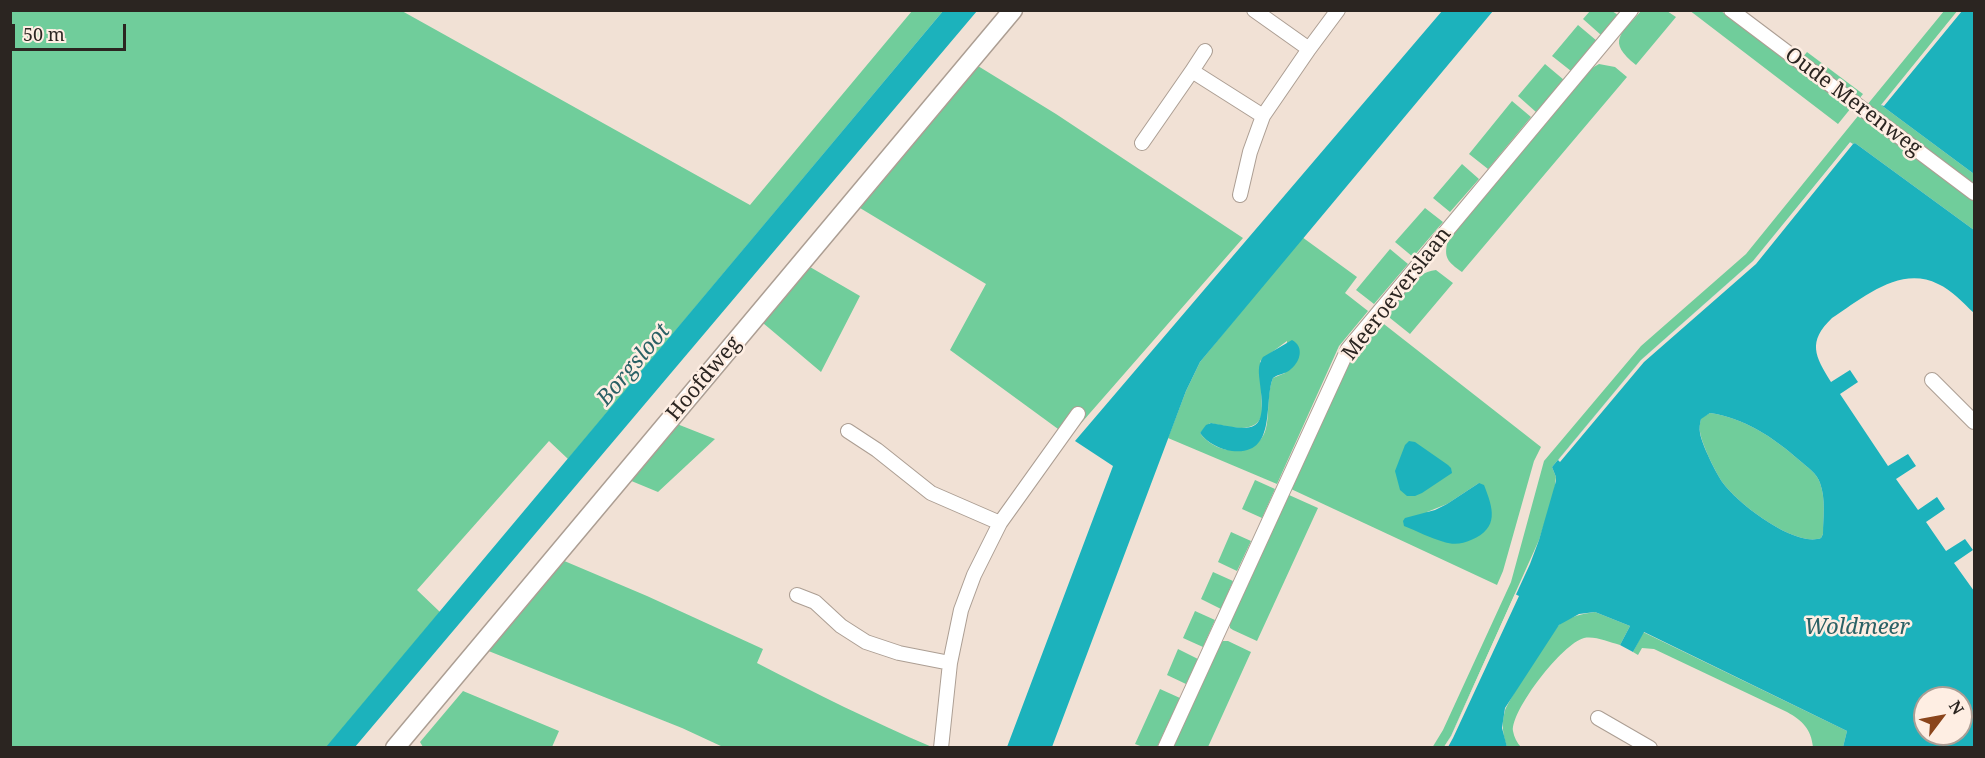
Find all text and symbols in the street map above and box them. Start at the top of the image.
scale bar [15,12,129,50]
text: 50 m [23,22,65,46]
street label: Oude Merenweg [1780,42,1926,162]
street label: Meeroeverslaan [1337,222,1457,366]
water label: Borgsloot [592,318,676,412]
street label: Hoofdweg [662,332,746,426]
water label: Woldmeer [1804,615,1910,641]
north arrow [1913,686,1973,746]
text: N [1944,696,1969,719]

